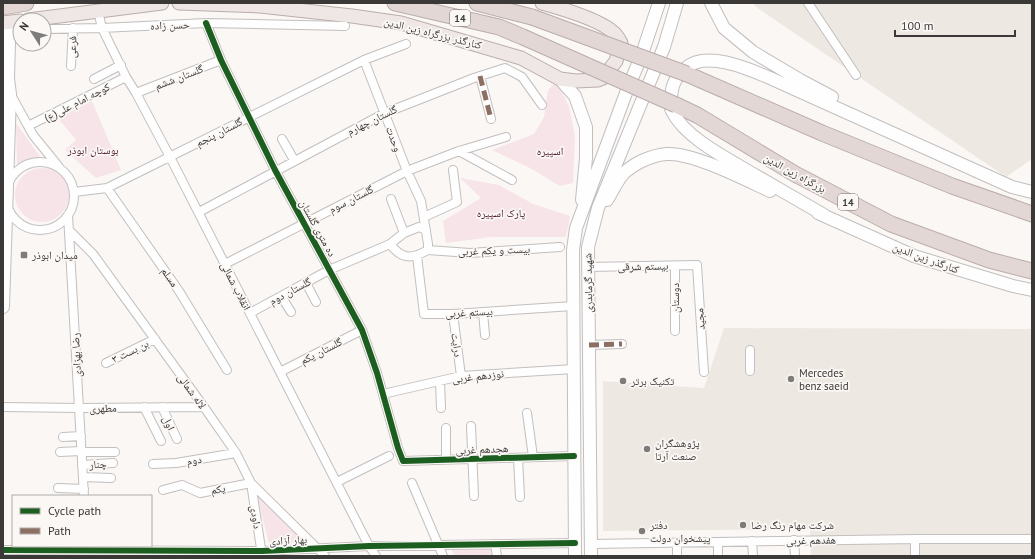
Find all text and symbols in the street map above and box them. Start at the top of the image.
road number: 14 [450,10,470,26]
north arrow [12,12,52,52]
scale bar [895,12,1015,38]
street label: کنارگذر بزرگراه زین الدین [383,14,484,52]
street label: حسن زاده [150,17,190,33]
text: 100 m [901,18,934,33]
text: N [16,19,32,33]
street label: فرعی [64,35,80,58]
street label: گلستان ششم [153,61,206,94]
street label: کوچه امام علی(ع) [42,79,113,125]
street label: گلستان چهارم [345,102,400,138]
street label: گلستان پنجم [193,114,246,151]
street label: وحدت [383,124,405,154]
park label: بوستان ابوذر [66,143,119,157]
park label: اسپیره [537,144,563,158]
street label: بزرگراه زین الدین [762,150,828,196]
street label: گلستان سوم [326,182,376,216]
road number: 14 [838,194,858,210]
street label: ده متری گلستان [297,197,340,259]
park label: پارک اسپیره [477,206,525,220]
street label: کنارگذر زین الدین [891,240,961,277]
street label: بیست و یکم غربی [458,242,530,259]
place label: میدان ابوذر [31,248,78,262]
marker: میدان ابوذر [19,250,29,260]
street label: شهید گرمابدری [580,253,596,313]
street label: انقلاب شمالی [218,259,254,313]
street label: بیستم شرقی [617,259,669,274]
street label: مسلم [157,264,182,290]
street label: گلستان دوم [267,274,314,308]
street label: دوستان [668,282,682,313]
street label: بیستم غربی [445,304,493,321]
street label: مجید [692,308,708,330]
street label: درایت [448,332,466,358]
street label: رضا بهزادی [68,333,84,377]
street label: گلستان یکم [298,334,345,368]
street label: بن بست ۳ [109,336,151,366]
street label: نوزدهم غربی [451,366,505,387]
place label: Mercedes benz saeid [799,366,849,393]
street label: لاله شمالی [174,371,210,412]
place label: تکنیک برتر [630,374,675,388]
marker: Mercedes benz saeid [786,374,796,384]
marker: تکنیک برتر [618,376,628,386]
street label: مطهری [89,401,117,415]
street label: اول [160,414,178,432]
place label: پژوهشگران صنعت آرتا [655,436,700,463]
street label: هجدهم غربی [455,441,509,458]
marker: پژوهشگران صنعت آرتا [642,444,652,454]
street label: دوم [185,452,203,468]
street label: چنار [88,457,107,471]
street label: یکم [209,481,227,498]
legend [12,495,152,547]
text: Cycle path [48,503,101,518]
street label: داودی [247,504,265,530]
place label: دفتر پیشخوان دولت [649,518,711,545]
place label: شرکت مهام رنگ رضا [751,518,834,532]
marker: شرکت مهام رنگ رضا [738,520,748,530]
text: Path [48,523,71,538]
marker: دفتر پیشخوان دولت [637,526,647,536]
street label: بهار آزادی [269,532,307,548]
street label: هفدهم غربی [786,533,837,548]

